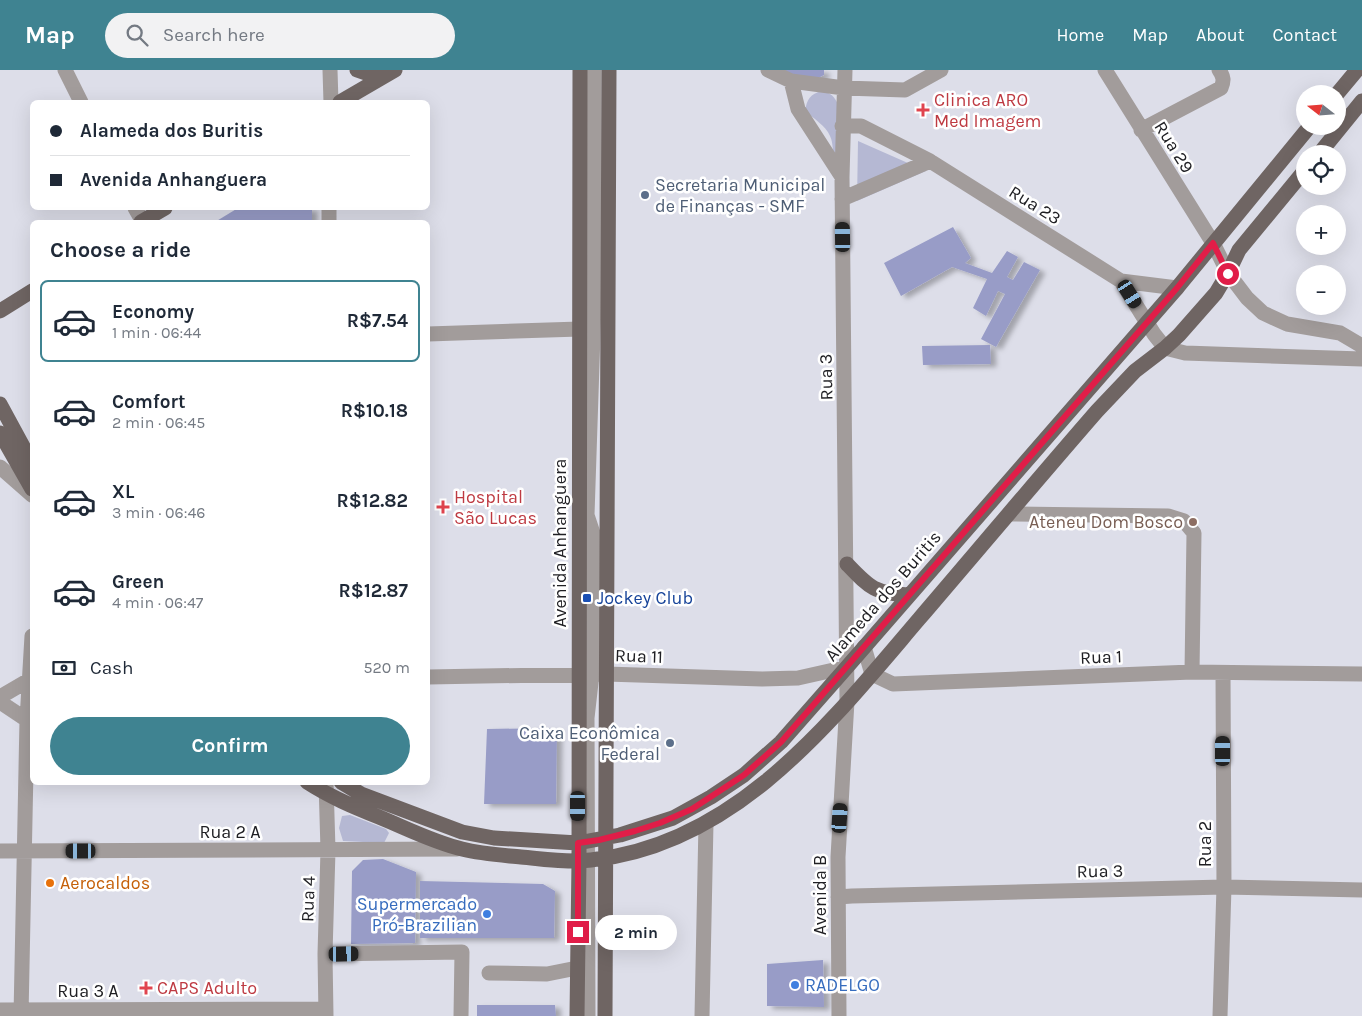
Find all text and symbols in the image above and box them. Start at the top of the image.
search box [105,13,455,58]
text: Map [25,21,75,49]
icon: search [123,21,151,49]
text: Search here [163,24,265,46]
text: Home [1056,24,1104,46]
text: Map [1132,24,1168,46]
text: About [1196,24,1245,46]
text: Contact [1273,24,1337,46]
north arrow [1296,85,1346,135]
map controls [1296,85,1346,315]
place label: Clinica ARO Med Imagem [934,89,1041,132]
marker: Clinica ARO Med Imagem [916,103,930,117]
street label: Rua 29 [1150,117,1198,177]
text: Alameda dos Buritis [80,120,263,142]
button: locate [1296,145,1346,195]
text: Avenida Anhanguera [80,169,267,191]
place label: Secretaria Municipal de Finanças - SMF [655,174,825,217]
street label: Rua 23 [1005,181,1065,229]
marker: Secretaria Municipal de Finanças - SMF [639,189,651,201]
button: + [1296,205,1346,255]
car [835,222,850,252]
text: Choose a ride [50,237,191,263]
route start [1217,263,1239,285]
button: − [1296,265,1346,315]
car [1115,277,1144,311]
icon: car [52,299,97,344]
text: Economy [112,301,194,323]
text: R$7.54 [347,310,408,332]
text: 1 min · 06:44 [112,323,201,342]
street label: Rua 3 [815,353,837,401]
icon: car [52,389,97,434]
text: Comfort [112,391,186,413]
text: R$10.18 [341,400,408,422]
text: 2 min · 06:45 [112,413,205,432]
street label: Avenida Anhanguera [549,459,571,627]
icon: car [52,479,97,524]
text: XL [112,481,134,503]
place label: Hospital São Lucas [454,486,537,529]
text: R$12.82 [337,490,408,512]
marker: Hospital São Lucas [436,500,450,514]
text: 3 min · 06:46 [112,503,206,522]
place label: Ateneu Dom Bosco [1029,511,1183,533]
marker: Ateneu Dom Bosco [1187,516,1199,528]
street label: Alameda dos Buritis [820,526,946,666]
icon: car [52,569,97,614]
text: Green [112,571,164,593]
text: R$12.87 [339,580,408,602]
place label: Jockey Club [597,587,693,609]
marker: Jockey Club [581,592,593,604]
text: 4 min · 06:47 [112,593,203,612]
street label: Rua 11 [615,644,663,668]
street label: Rua 1 [1080,645,1122,669]
icon: cash [50,654,78,682]
text: Cash [90,657,134,679]
text: 520 m [363,658,410,677]
button: Confirm [50,717,410,775]
place label: Caixa Econômica Federal [519,722,660,765]
car [1215,736,1230,766]
marker: Caixa Econômica Federal [664,737,676,749]
car [570,791,585,821]
car [831,803,848,833]
street label: Rua 2 A [199,821,261,843]
street label: Rua 2 [1194,821,1216,867]
car [66,844,96,859]
street label: Avenida B [809,855,831,935]
street label: Rua 3 [1076,860,1124,882]
place label: Aerocaldos [60,872,150,894]
street label: Rua 4 [296,876,320,922]
marker: Aerocaldos [44,877,56,889]
place label: Supermercado Pró-Brazilian [357,893,477,936]
marker: Supermercado Pró-Brazilian [481,908,493,920]
callout: 2 min [596,914,678,950]
route end [567,921,589,943]
text: 2 min [614,923,658,942]
car [328,946,359,962]
place label: RADELGO [805,974,880,996]
place label: CAPS Adulto [157,977,257,999]
marker: RADELGO [789,979,801,991]
street label: Rua 3 A [57,980,119,1002]
marker: CAPS Adulto [139,981,153,995]

